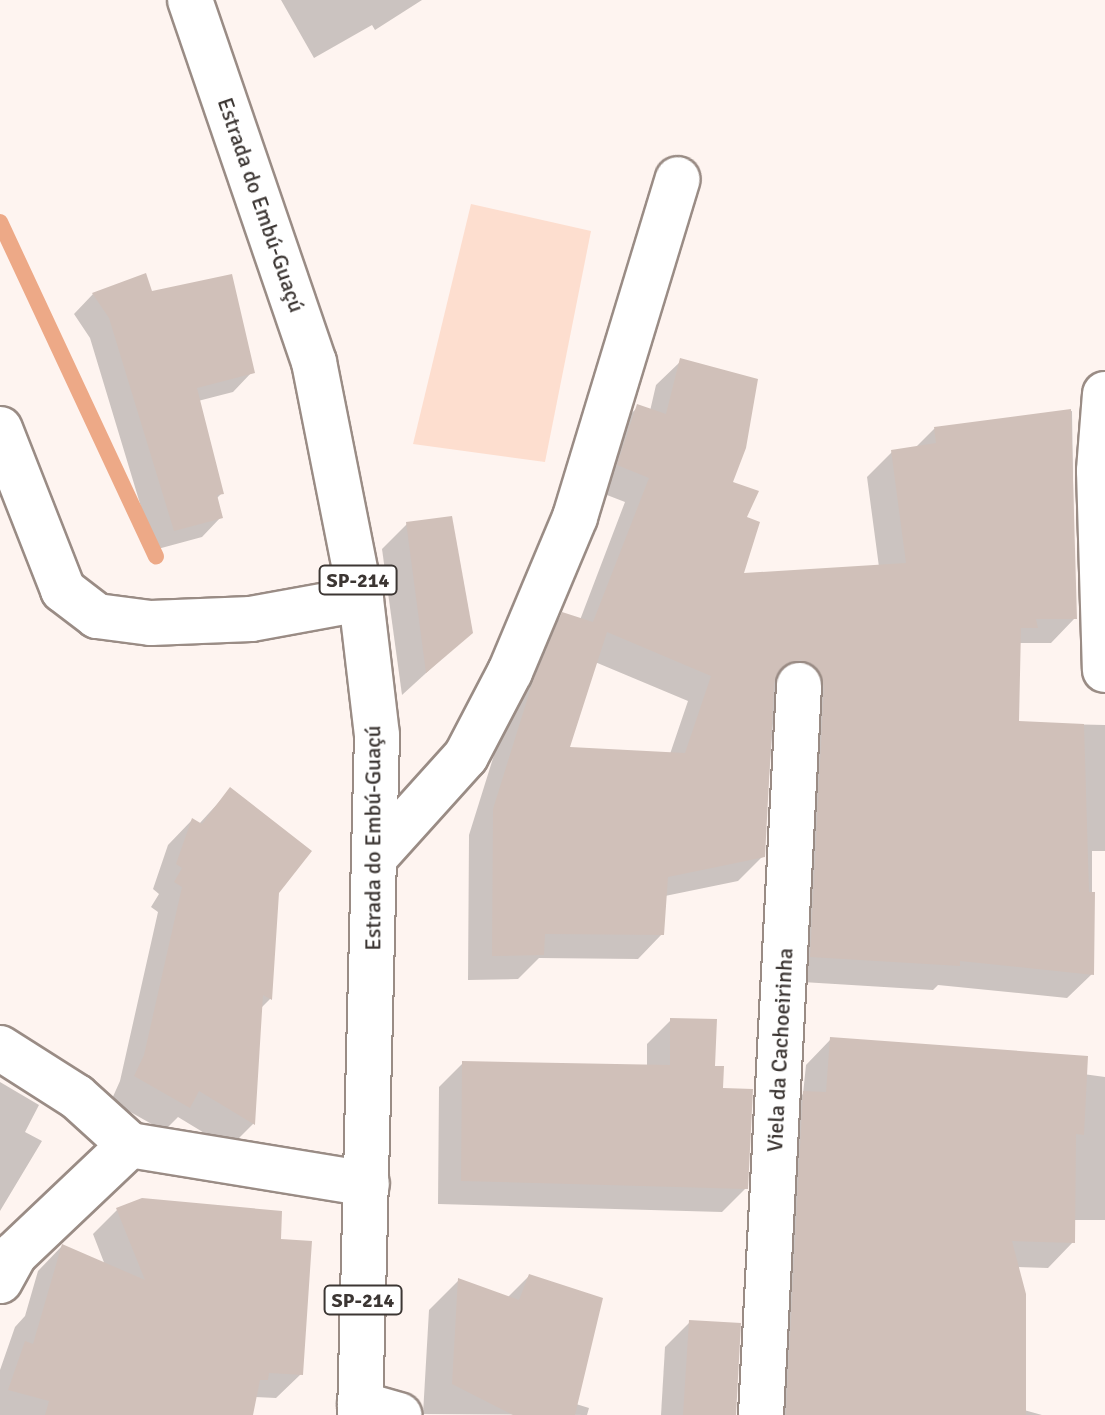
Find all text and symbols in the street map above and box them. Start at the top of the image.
street label: Estrada do Embú-Guaçú [212,94,310,316]
road number: SP-214 [318,564,398,596]
street label: Estrada do Embú-Guaçú [360,725,386,951]
street label: Viela da Cachoeirinha [761,947,799,1153]
road number: SP-214 [323,1284,403,1316]

